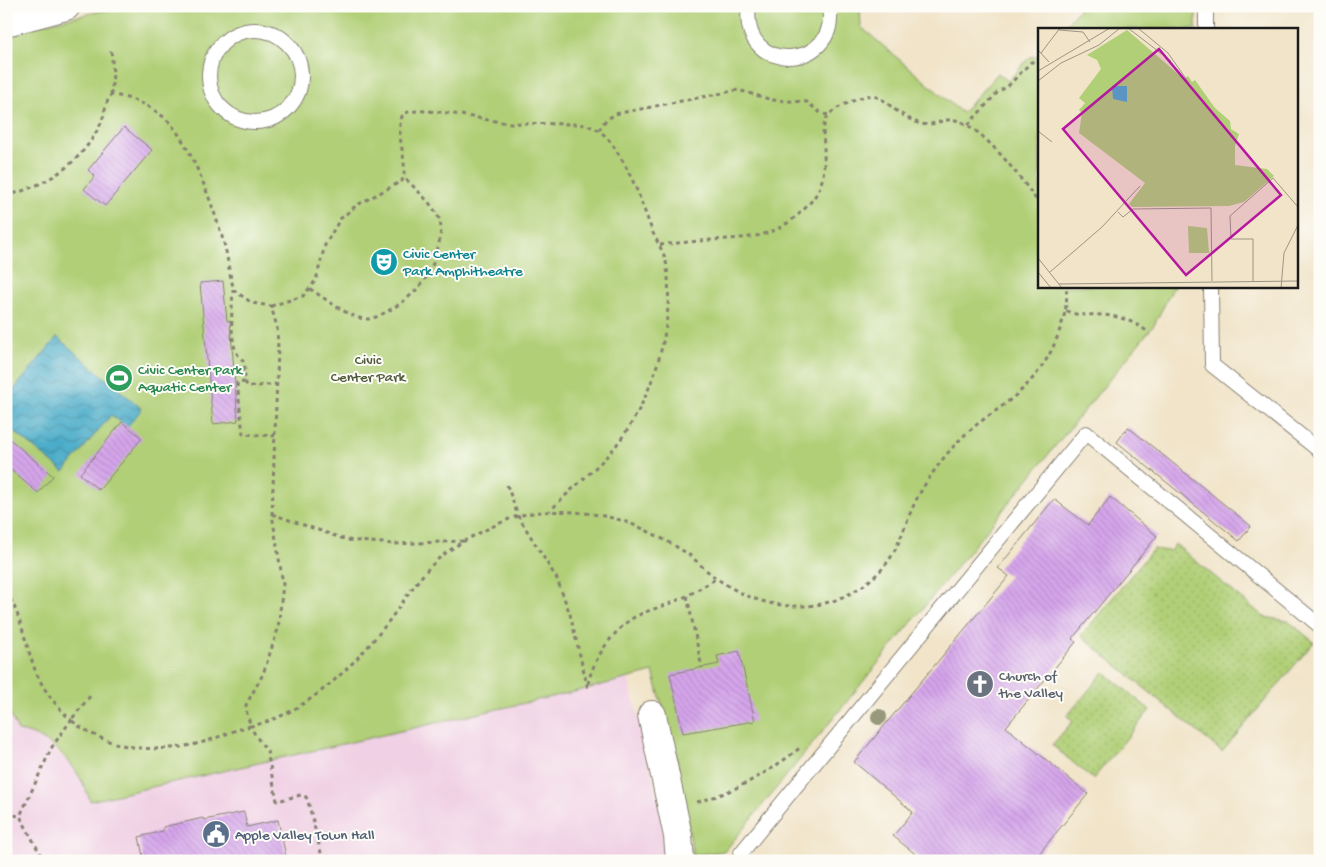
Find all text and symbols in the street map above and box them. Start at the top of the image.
inset map [1038,28,1298,288]
place label: Civic Center Park Amphitheatre [402,246,523,281]
theatre icon: Civic Center Park Amphitheatre [369,247,399,277]
park label: Civic Center Park [331,352,406,387]
place label: Civic Center Park Aquatic Center [138,362,244,397]
sports icon: Civic Center Park Aquatic Center [104,363,134,393]
place label: Church of the Valley [998,668,1063,703]
church icon: Church of the Valley [965,669,995,699]
public building icon: Apple Valley Town Hall [201,819,231,849]
place label: Apple Valley Town Hall [235,827,375,845]

